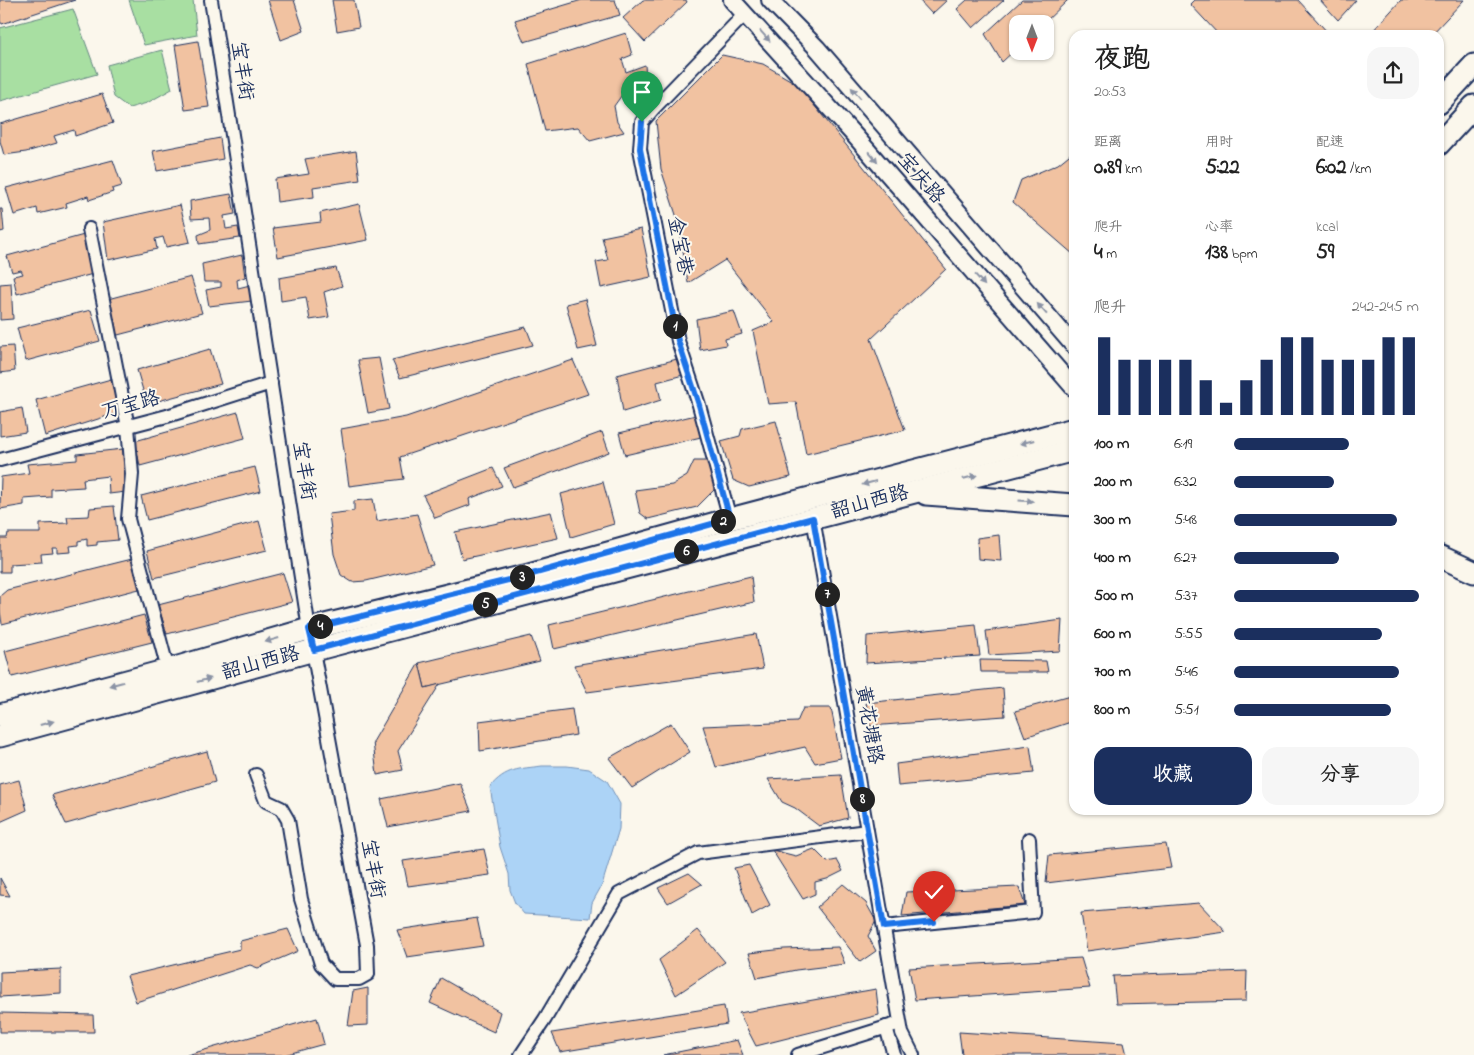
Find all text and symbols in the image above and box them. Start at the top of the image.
north arrow [1009,15,1054,60]
map controls [1009,15,1054,60]
one-way arrow [759,29,771,41]
street label: 宝丰街 [222,39,260,103]
text: 夜跑 [1094,40,1150,81]
button: share [1367,47,1419,99]
pin [621,71,663,122]
icon: arrive [628,78,656,106]
text: 20:53 [1094,80,1126,104]
one-way arrow [850,87,861,100]
text: 距离 [1094,132,1122,153]
text: 用时 [1205,132,1233,153]
text: 配速 [1316,132,1344,153]
street label: 宝庆路 [889,147,951,212]
one-way arrow [868,150,879,163]
text: 0.89 [1094,153,1122,183]
text: 5:22 [1205,153,1240,183]
text: 6:02 [1316,153,1347,183]
text: km [1122,159,1142,180]
text: /km [1347,159,1371,180]
street label: 金宝巷 [659,214,699,279]
text: 爬升 [1094,217,1122,238]
text: 心率 [1205,217,1233,238]
text: kcal [1316,217,1338,238]
text: 4 [1094,238,1103,268]
text: 138 [1205,238,1228,268]
text: 59 [1316,238,1334,268]
text: m [1103,244,1117,265]
text: bpm [1228,244,1258,265]
one-way arrow [974,273,985,286]
text: 242–245 m [1352,295,1419,319]
text: 爬升 [1094,296,1126,320]
one-way arrow [1037,303,1048,315]
pin: 1 [662,314,688,338]
text: 1 [673,316,678,337]
street label: 万宝路 [98,384,165,428]
text: 100 m [1094,432,1129,456]
text: 6:19 [1174,432,1192,456]
one-way arrow [1019,438,1034,446]
street label: 宝丰街 [284,439,322,503]
text: 200 m [1094,470,1132,494]
text: 6:32 [1174,470,1197,494]
one-way arrow [962,473,977,481]
street label: 韶山西路 [828,478,913,527]
one-way arrow [862,479,877,487]
one-way arrow [1019,498,1035,506]
pin: 2 [710,508,736,534]
text: 300 m [1094,508,1131,532]
text: 5:48 [1174,508,1197,532]
text: 2 [720,511,727,532]
pin: 6 [674,538,698,564]
text: 6 [683,541,690,562]
text: 400 m [1094,546,1131,570]
text: 6:27 [1174,546,1197,570]
pin: 3 [510,564,534,590]
text: 3 [520,567,525,588]
pin: 7 [814,582,840,606]
text: 7 [825,584,830,605]
text: 500 m [1094,584,1133,608]
text: 5:37 [1174,584,1198,608]
pin: 5 [472,592,498,616]
text: 5 [481,594,490,615]
pin: 4 [308,614,332,638]
text: 4 [318,616,323,637]
text: 600 m [1094,622,1131,646]
text: 5:55 [1174,622,1203,646]
one-way arrow [265,636,280,644]
street label: 韶山西路 [219,639,304,688]
text: 700 m [1094,660,1131,684]
text: 5:46 [1174,660,1198,684]
one-way arrow [196,676,211,684]
one-way arrow [108,680,123,688]
street label: 黄花塘路 [847,683,889,768]
text: 800 m [1094,698,1130,722]
text: 5:51 [1174,698,1199,722]
one-way arrow [40,719,55,727]
button: 收藏 [1094,747,1252,805]
button: 分享 [1262,747,1419,805]
pin: 8 [850,786,874,812]
text: 8 [860,789,865,810]
street label: 宝丰街 [353,837,391,901]
pin [913,871,955,922]
icon: check [920,878,948,906]

